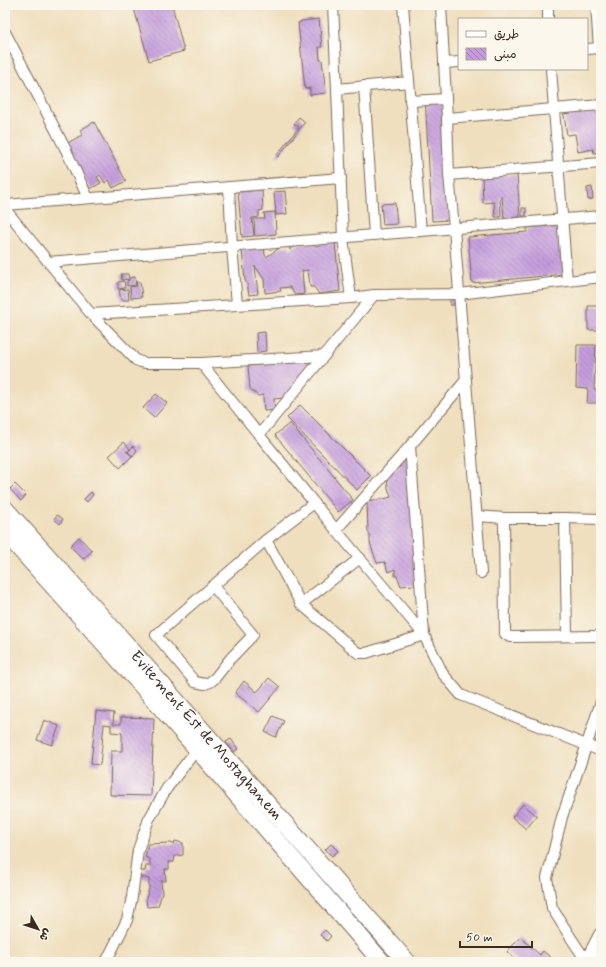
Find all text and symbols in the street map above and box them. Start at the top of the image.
legend [458,18,588,70]
text: طريق [494,27,519,43]
text: مبنى [494,47,517,63]
street label: Evitement Est de Mostaghanem [126,646,287,825]
north arrow [18,909,58,949]
scale bar [460,923,532,949]
text: ش [36,926,54,944]
text: 50 m [466,930,493,946]

